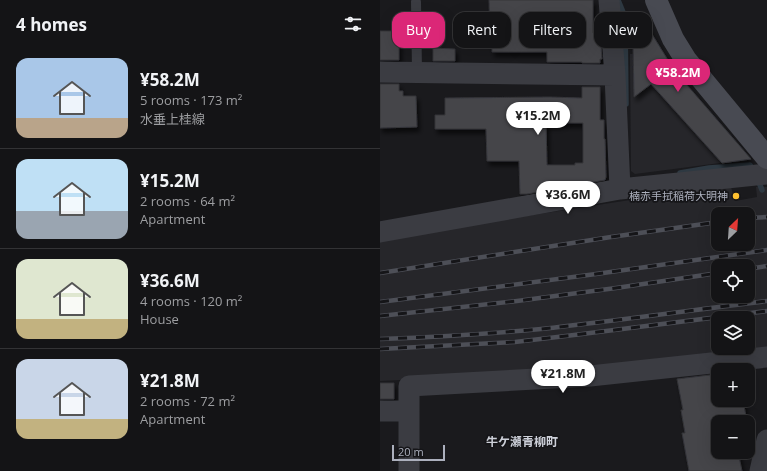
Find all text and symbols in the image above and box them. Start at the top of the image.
chip: Buy [392,12,445,48]
chip: Rent [453,12,511,48]
chip: Filters [519,12,586,48]
chip: New [594,12,652,48]
text: 4 homes [16,13,87,36]
icon: filters [342,13,364,35]
pin: ¥58.2M [645,59,711,93]
text: ¥58.2M [655,63,701,81]
text: ¥58.2M [140,68,200,91]
icon: home [48,74,96,122]
text: 5 rooms · 173 m² [140,91,242,109]
pin: ¥15.2M [505,102,571,136]
text: ¥15.2M [515,106,561,124]
text: 水垂上桂線 [140,110,205,128]
text: ¥15.2M [140,169,200,192]
icon: home [48,175,96,223]
pin: ¥36.6M [535,181,601,215]
text: ¥36.6M [545,185,591,203]
place label: 楠赤手拭稲荷大明神 [629,188,728,203]
marker: 楠赤手拭稲荷大明神 [731,191,741,201]
text: 2 rooms · 64 m² [140,192,235,210]
north arrow [711,207,755,251]
map controls [711,207,755,459]
text: Apartment [140,210,205,228]
button: locate [711,259,755,303]
text: ¥36.6M [140,269,200,292]
icon: home [48,275,96,323]
text: 4 rooms · 120 m² [140,292,242,310]
text: House [140,310,179,328]
button: layers [711,311,755,355]
pin: ¥21.8M [530,360,596,394]
button: + [711,363,755,407]
text: ¥21.8M [540,364,586,382]
text: ¥21.8M [140,369,200,392]
icon: home [48,375,96,423]
text: 2 rooms · 72 m² [140,392,235,410]
text: Apartment [140,410,205,428]
button: − [711,415,755,459]
district label: 牛ケ瀬青柳町 [486,433,558,450]
scale bar [392,443,445,462]
text: 20 m [398,444,424,459]

